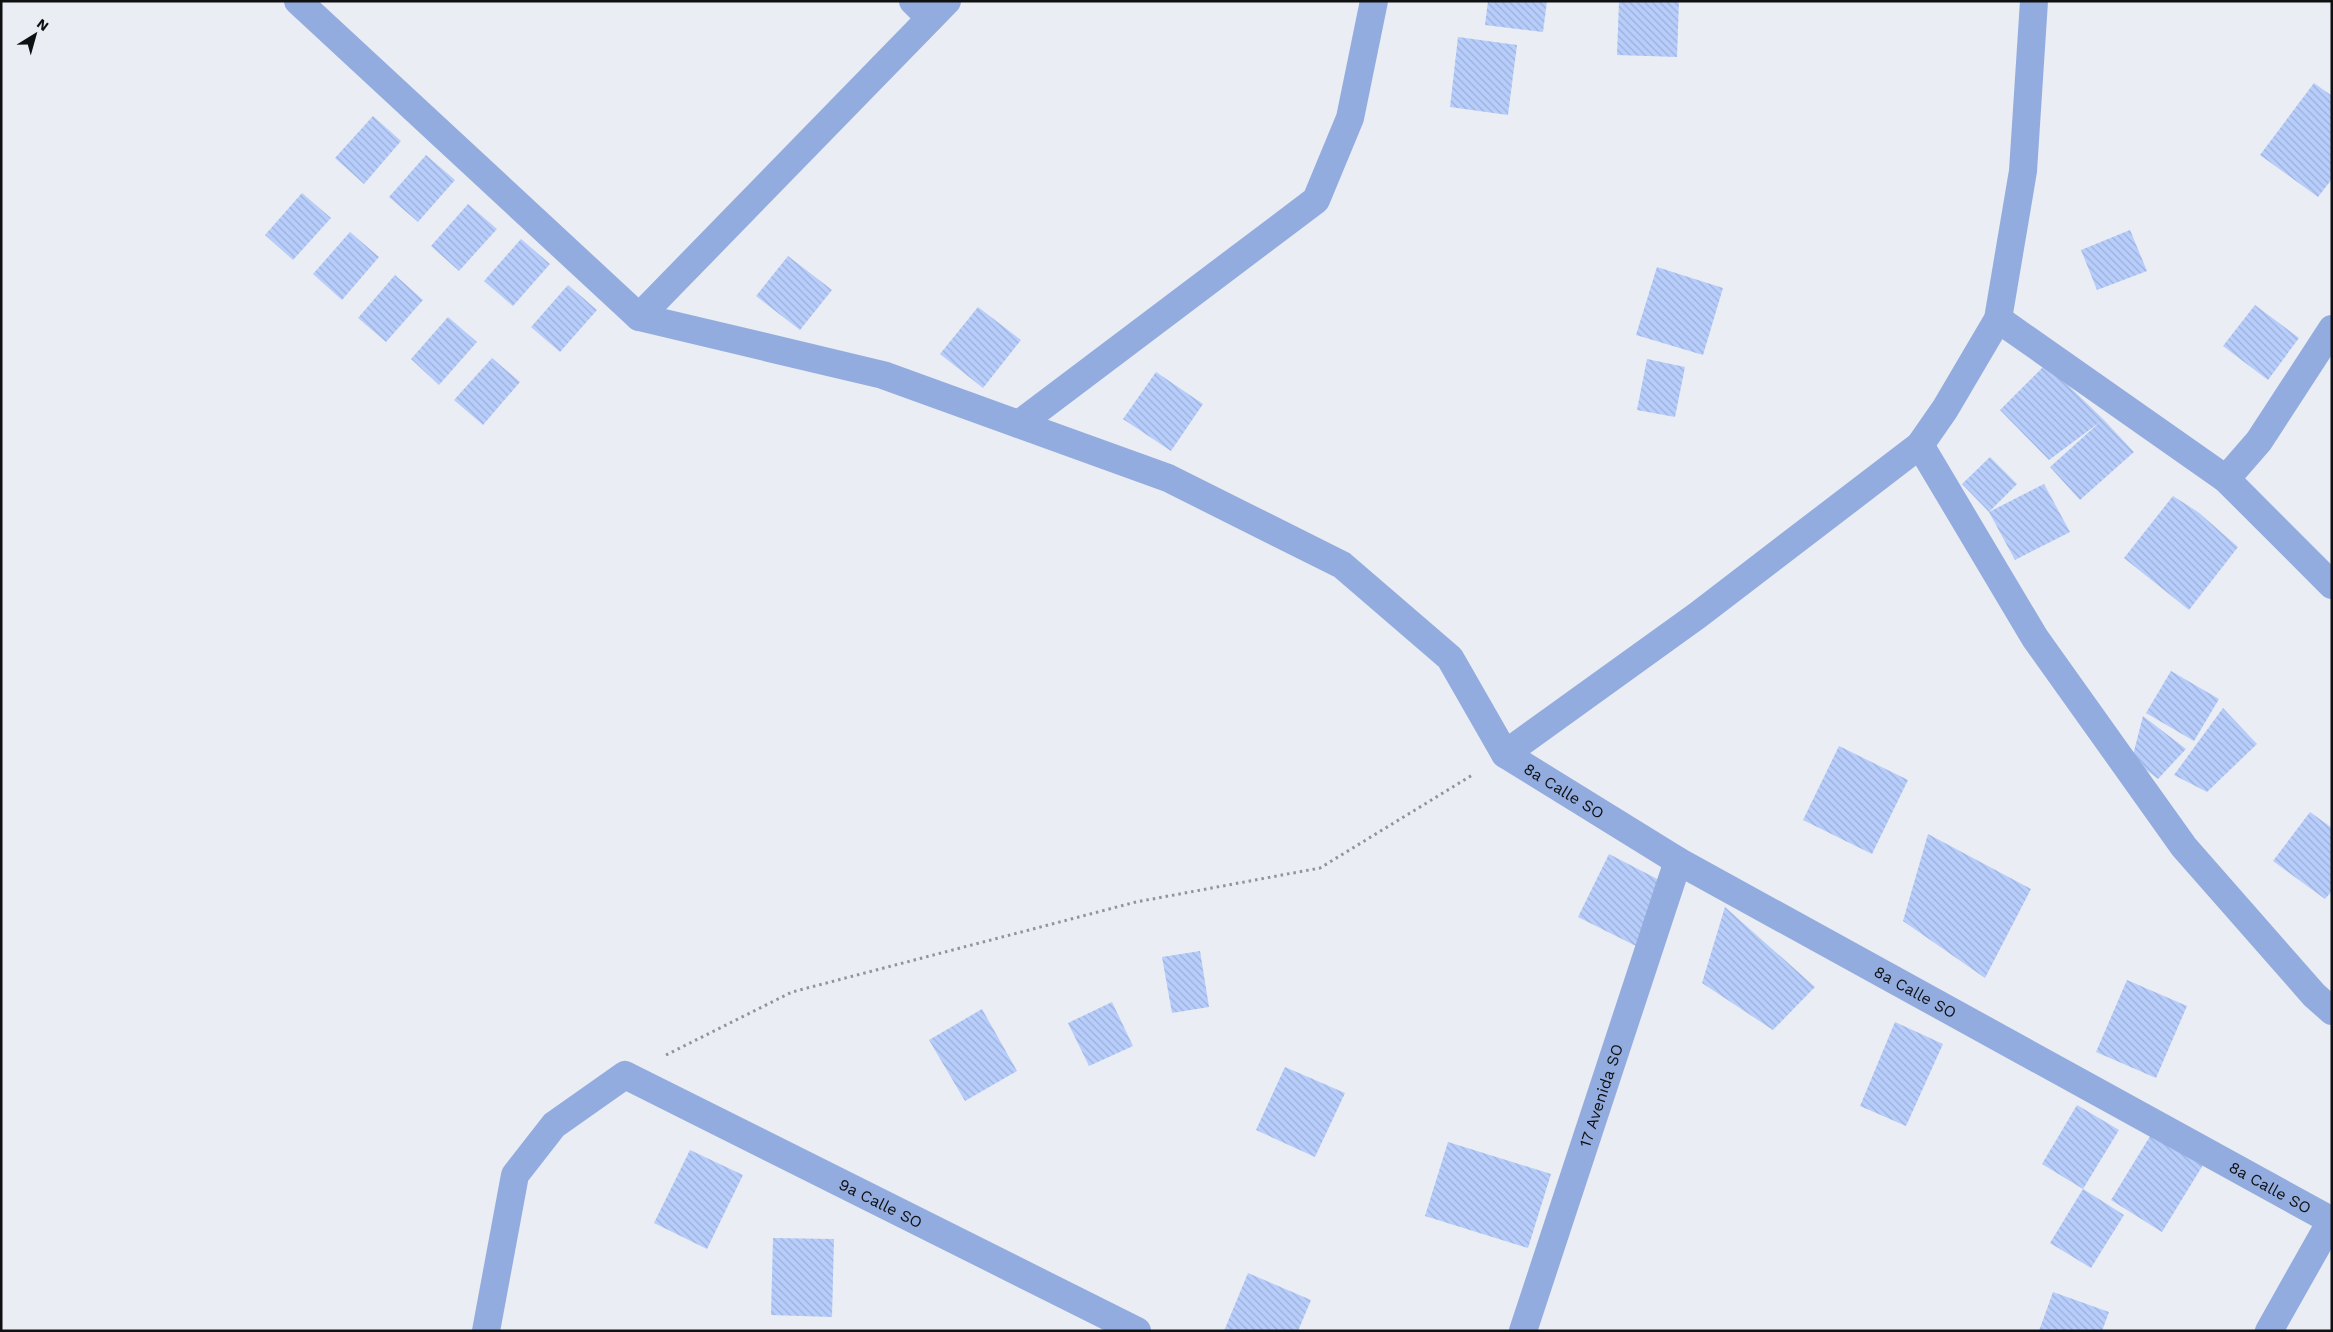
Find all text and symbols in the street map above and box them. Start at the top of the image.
north arrow [10,10,60,60]
text: N [34,15,52,34]
street label: 8a Calle SO [1521,759,1608,823]
street label: 8a Calle SO [1871,962,1960,1022]
street label: 17 Avenida SO [1575,1041,1627,1150]
street label: 8a Calle SO [2226,1157,2315,1217]
street label: 9a Calle SO [836,1174,926,1232]

